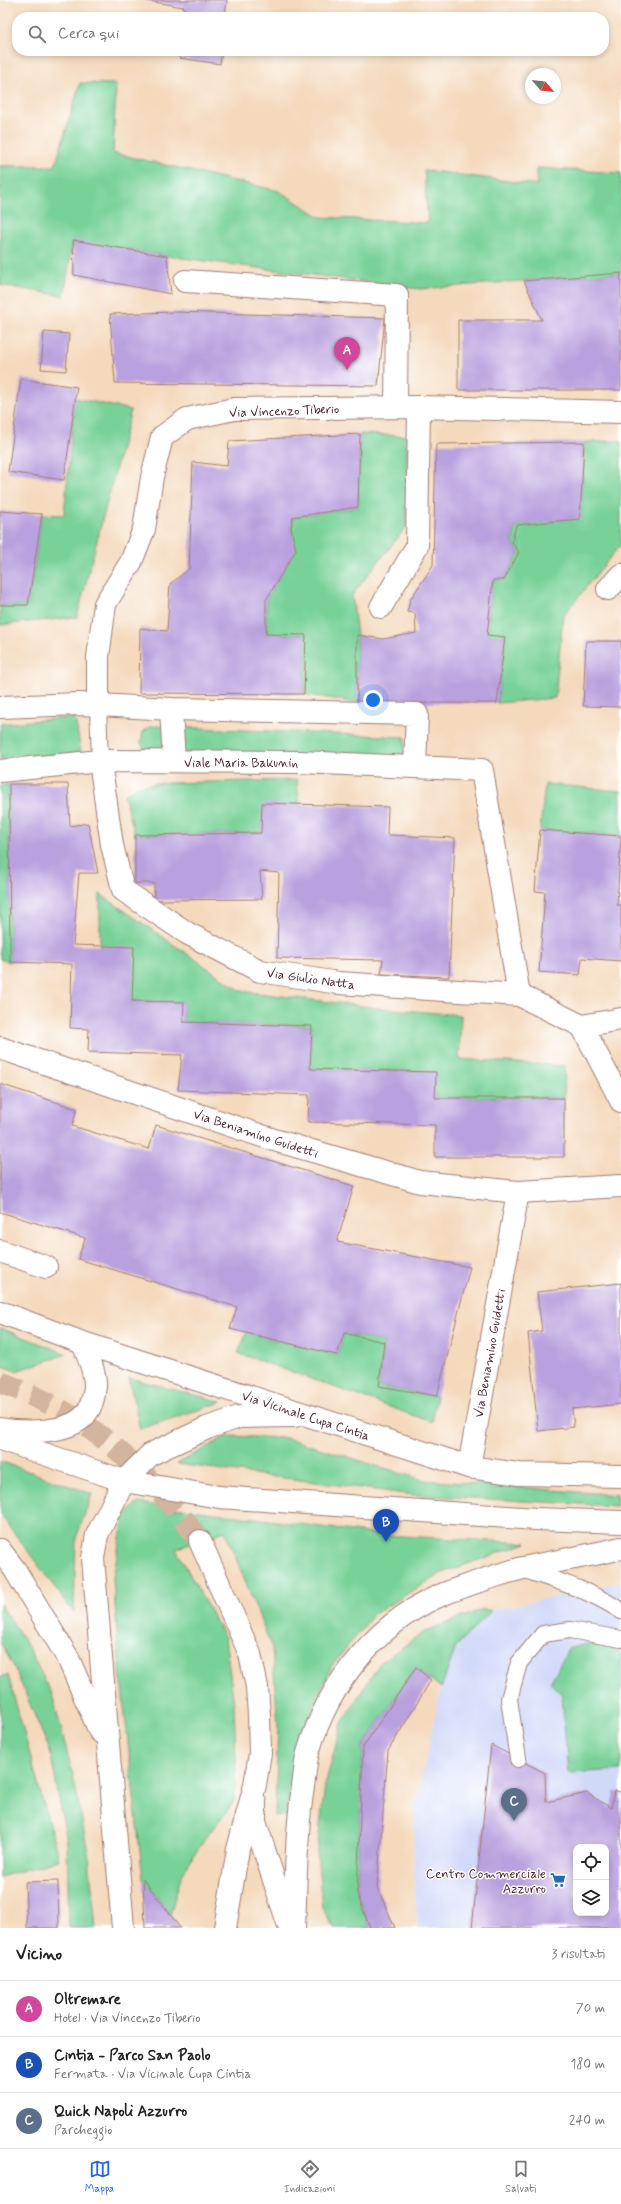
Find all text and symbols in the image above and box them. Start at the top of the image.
search box [12,12,609,56]
icon: search [26,23,48,45]
text: Cerca qui [58,24,119,44]
north arrow [525,68,561,104]
pin: A [334,337,360,370]
street label: Via Vincenzo Tiberio [229,401,339,422]
your location [363,690,383,710]
street label: Viale Maria Bakunin [184,755,298,772]
street label: Via Giulio Natta [265,965,356,994]
street label: Via Beniamino Guidetti [191,1106,320,1163]
street label: Via Beniamino Guidetti [471,1288,510,1419]
street label: Via Vicinale Cupa Cintia [239,1388,372,1445]
pin: B [373,1509,399,1542]
pin: C [501,1788,527,1821]
map controls [573,1844,609,1916]
button: locate [573,1844,609,1880]
place label: Centro Commerciale Azzurro [426,1866,546,1898]
supermarket icon: Centro Commerciale Azzurro [549,1871,567,1889]
button: layers [573,1880,609,1916]
text: Vicino [16,1943,62,1965]
text: 3 risultati [552,1946,605,1963]
text: Oltremare [54,1990,121,2010]
text: A [25,2000,33,2017]
text: 70 m [576,2000,605,2017]
text: Hotel · Via Vincenzo Tiberio [54,2010,201,2027]
text: Cintia - Parco San Paolo [54,2046,210,2066]
text: B [25,2056,33,2073]
text: 180 m [570,2056,605,2073]
text: Fermata · Via Vicinale Cupa Cintia [54,2066,251,2083]
text: Quick Napoli Azzurro [54,2102,187,2122]
text: C [24,2112,34,2129]
text: 240 m [569,2112,605,2129]
text: Parcheggio [54,2122,112,2139]
tab: Mappa [85,2158,114,2196]
tab: Indicazioni [284,2158,335,2196]
tab: Salvati [505,2158,536,2196]

